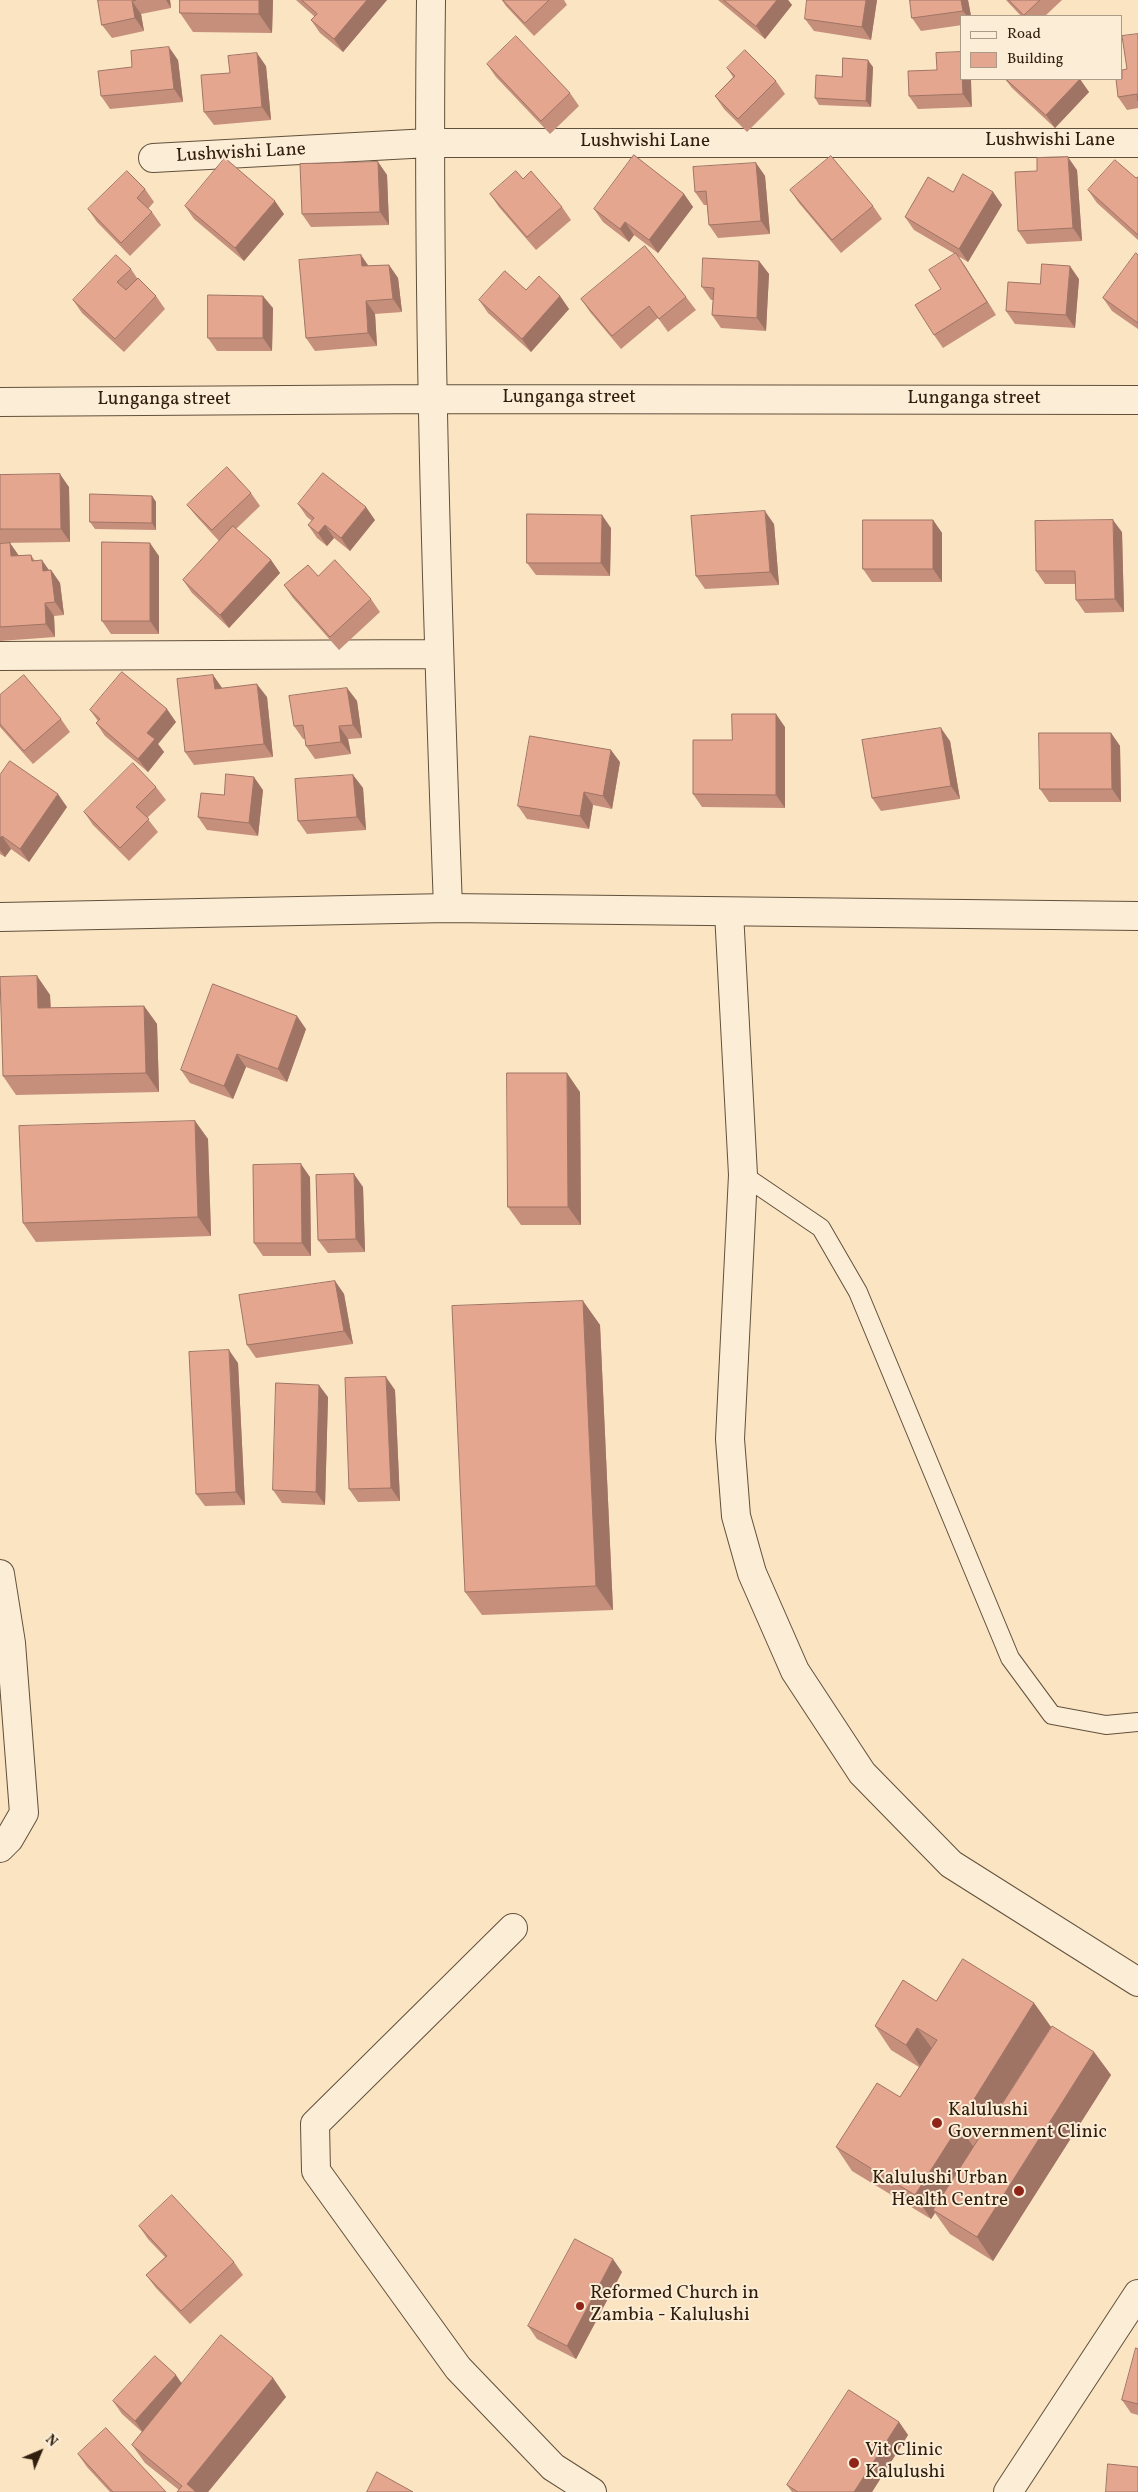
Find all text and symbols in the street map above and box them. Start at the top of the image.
legend [960,15,1123,80]
text: Road [1007,24,1041,45]
text: Building [1007,49,1063,70]
street label: Lushwishi Lane [985,131,1115,153]
street label: Lushwishi Lane [580,132,710,154]
street label: Lushwishi Lane [176,139,306,169]
street label: Lunganga street [502,388,636,410]
street label: Lunganga street [907,389,1041,411]
street label: Lunganga street [97,390,231,412]
place label: Kalulushi Government Clinic [948,2101,1107,2145]
marker: Kalulushi Government Clinic [930,2116,944,2130]
place label: Kalulushi Urban Health Centre [872,2169,1008,2213]
marker: Kalulushi Urban Health Centre [1012,2184,1026,2198]
place label: Reformed Church in Zambia - Kalulushi [590,2284,759,2328]
marker: Reformed Church in Zambia - Kalulushi [574,2300,586,2312]
north arrow [15,2427,65,2477]
text: N [41,2431,61,2451]
place label: Vit Clinic Kalulushi [865,2441,945,2485]
marker: Vit Clinic Kalulushi [847,2456,861,2470]

